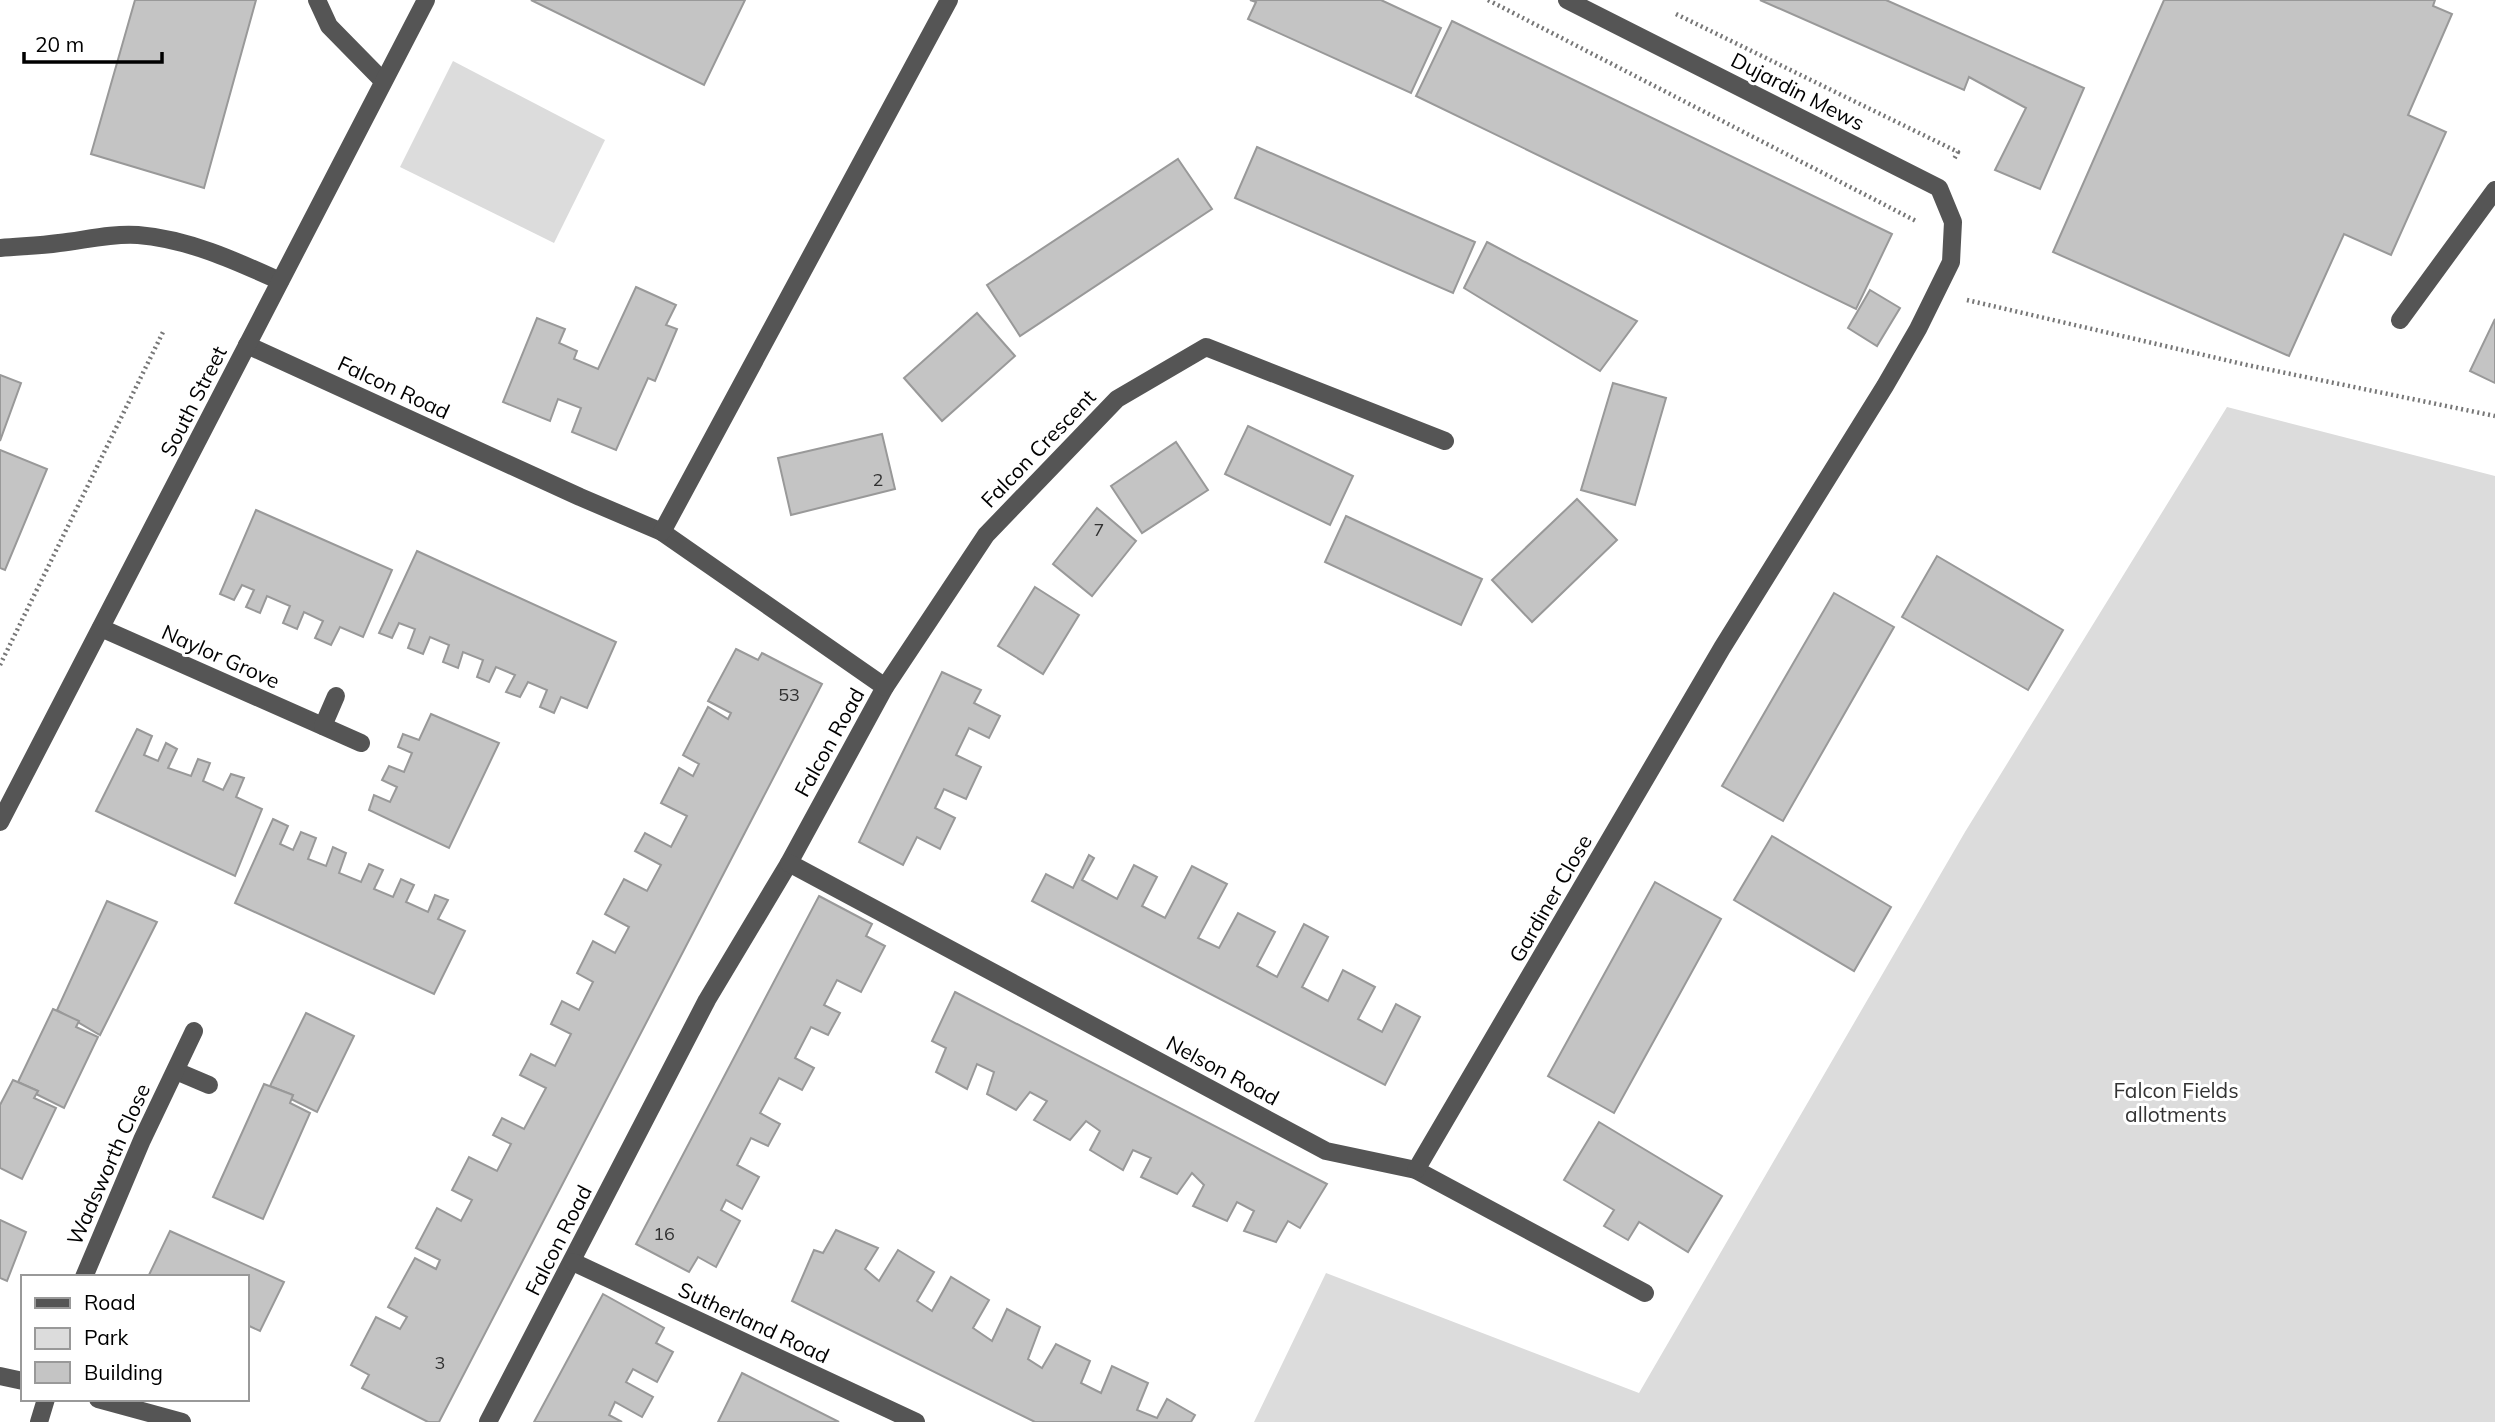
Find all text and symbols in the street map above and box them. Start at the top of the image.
scale bar [24,21,163,65]
text: 20 m [35,31,84,57]
street label: Dujardin Mews [1727,46,1869,136]
street label: South Street [154,341,232,461]
street label: Falcon Road [334,350,454,424]
street label: Falcon Crescent [975,384,1101,512]
house number: 2 [873,468,883,491]
house number: 7 [1094,518,1104,541]
street label: Naylor Grove [158,618,284,694]
house number: 53 [778,683,800,706]
street label: Falcon Road [788,683,870,801]
street label: Gardiner Close [1503,830,1597,966]
street label: Nelson Road [1162,1029,1284,1111]
park label: Falcon Fields allotments [2113,1077,2239,1127]
street label: Wadsworth Close [61,1079,155,1249]
street label: Falcon Road [519,1180,597,1300]
house number: 16 [653,1222,675,1245]
legend [21,1275,248,1401]
street label: Sutherland Road [674,1276,834,1368]
text: Road [84,1289,135,1315]
text: Park [84,1324,128,1350]
house number: 3 [435,1351,445,1374]
text: Building [84,1359,163,1385]

